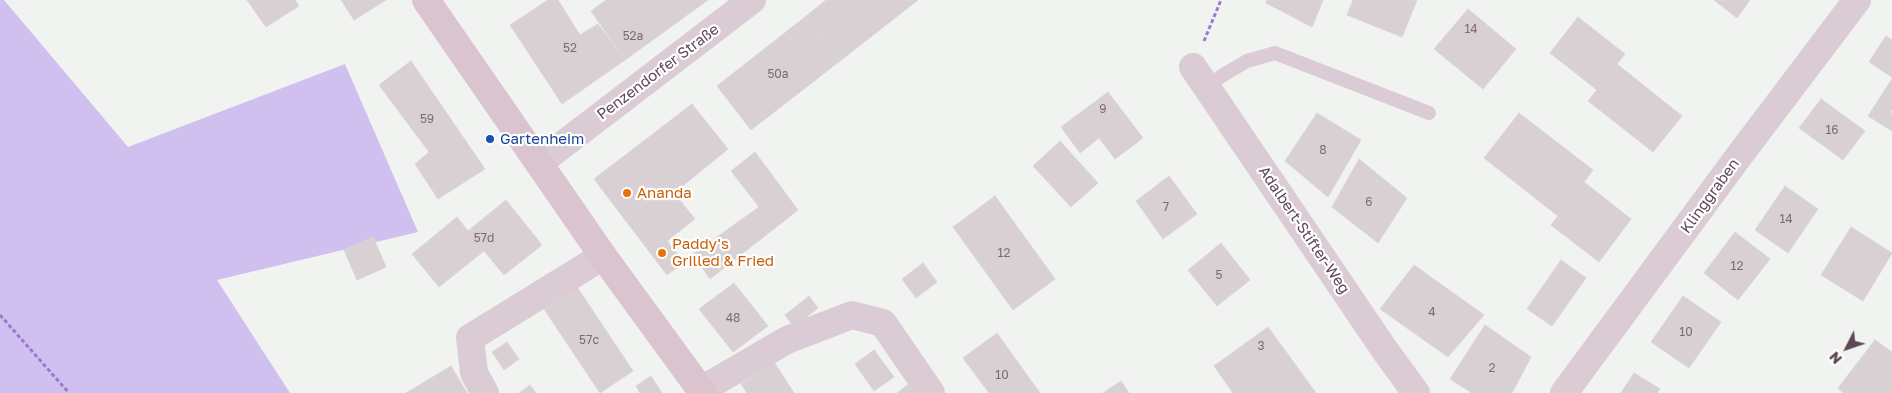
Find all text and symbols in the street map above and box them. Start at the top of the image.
street label: Penzendorfer Straße [593,20,723,124]
house number: 14 [1464,22,1478,36]
house number: 52a [623,29,643,43]
house number: 52 [563,41,577,55]
house number: 50a [767,67,789,81]
house number: 9 [1099,102,1107,116]
house number: 59 [420,112,434,126]
house number: 16 [1825,123,1839,137]
place label: Gartenheim [500,130,584,148]
marker: Gartenheim [484,133,496,145]
house number: 8 [1319,143,1327,157]
street label: Klinggraben [1677,155,1743,237]
street label: Adalbert-Stifter-Weg [1255,163,1353,297]
place label: Ananda [637,184,692,202]
marker: Ananda [621,187,633,199]
house number: 6 [1365,195,1373,209]
house number: 7 [1163,200,1169,214]
house number: 14 [1779,212,1793,226]
house number: 57d [474,231,494,245]
place label: Paddy's Grilled & Fried [672,235,774,270]
house number: 12 [998,246,1010,260]
marker: Paddy's Grilled & Fried [656,247,668,259]
house number: 12 [1731,259,1743,273]
house number: 5 [1216,268,1222,282]
house number: 4 [1428,305,1436,319]
house number: 48 [726,311,740,325]
north arrow [1822,323,1872,373]
house number: 10 [1679,325,1693,339]
house number: 57c [579,333,599,347]
house number: 3 [1257,339,1265,353]
text: N [1825,349,1845,368]
house number: 2 [1489,361,1495,375]
house number: 10 [995,368,1009,382]

